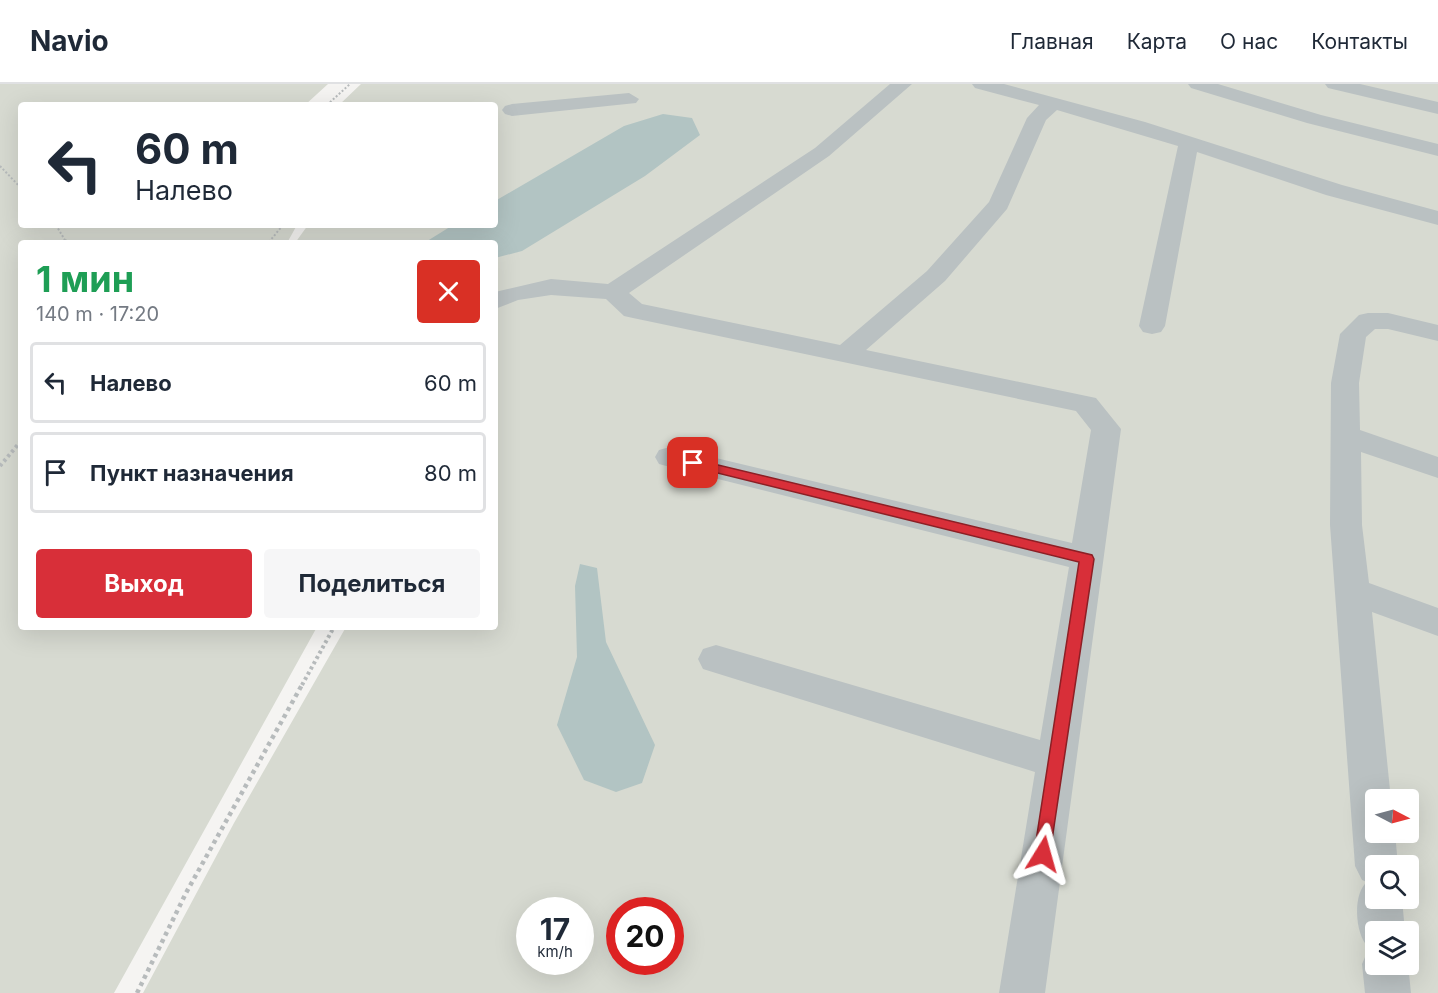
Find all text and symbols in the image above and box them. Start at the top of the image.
text: Navio [30,24,109,58]
text: Главная [1010,29,1094,54]
text: Карта [1127,29,1187,54]
text: О нас [1220,29,1278,54]
text: Контакты [1311,29,1408,54]
text: 60 m [135,123,239,174]
icon: left [36,126,114,204]
text: Налево [135,174,233,207]
text: 1 мин [36,257,134,301]
button: close [417,260,480,323]
text: 140 m · 17:20 [36,302,159,326]
icon: left [39,366,72,399]
text: Налево [90,370,172,396]
text: 60 m [424,370,477,396]
pin [667,437,718,488]
icon: arrive [676,446,709,479]
icon: arrive [39,456,72,489]
text: Пункт назначения [90,460,294,486]
text: 80 m [424,460,477,486]
button: Выход [36,549,252,618]
button: Поделиться [264,549,480,618]
north arrow [1365,789,1419,843]
map controls [1365,789,1419,975]
position arrow [1011,822,1075,886]
button: search [1365,855,1419,909]
speed limit sign: 20 [606,897,684,975]
text: 17 [540,911,570,947]
button: layers [1365,921,1419,975]
text: km/h [537,942,573,961]

